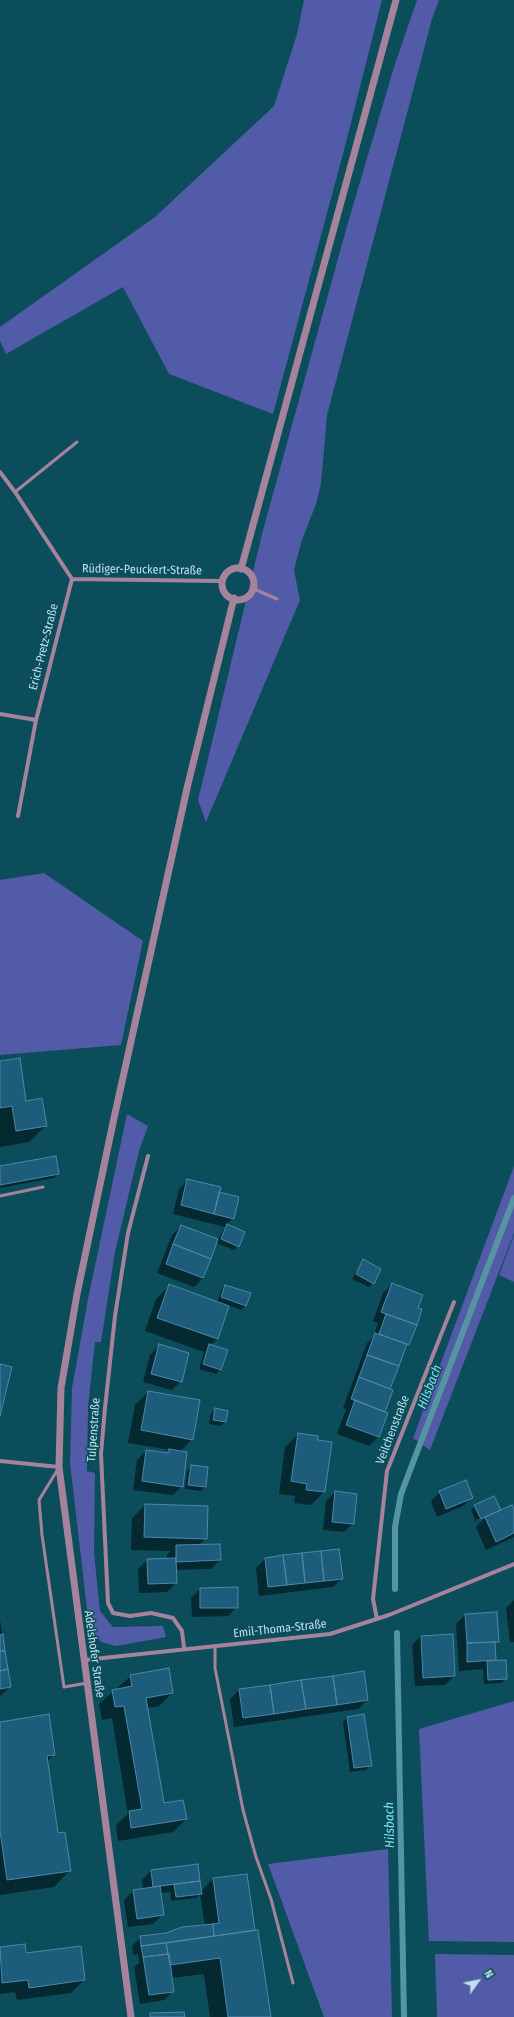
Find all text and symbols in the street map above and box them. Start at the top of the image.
street label: Rüdiger-Peuckert-Straße [82,562,202,578]
street label: Erich-Pretz-Straße [26,602,62,692]
water label: Hilsbach [414,1363,446,1411]
street label: Veilchenstraße [373,1393,413,1467]
street label: Tulpenstraße [85,1397,103,1463]
street label: Adelshofer Straße [81,1609,107,1699]
street label: Emil-Thoma-Straße [233,1617,327,1641]
water label: Hilsbach [382,1802,398,1848]
north arrow [458,1961,498,2001]
text: N [481,1968,496,1980]

